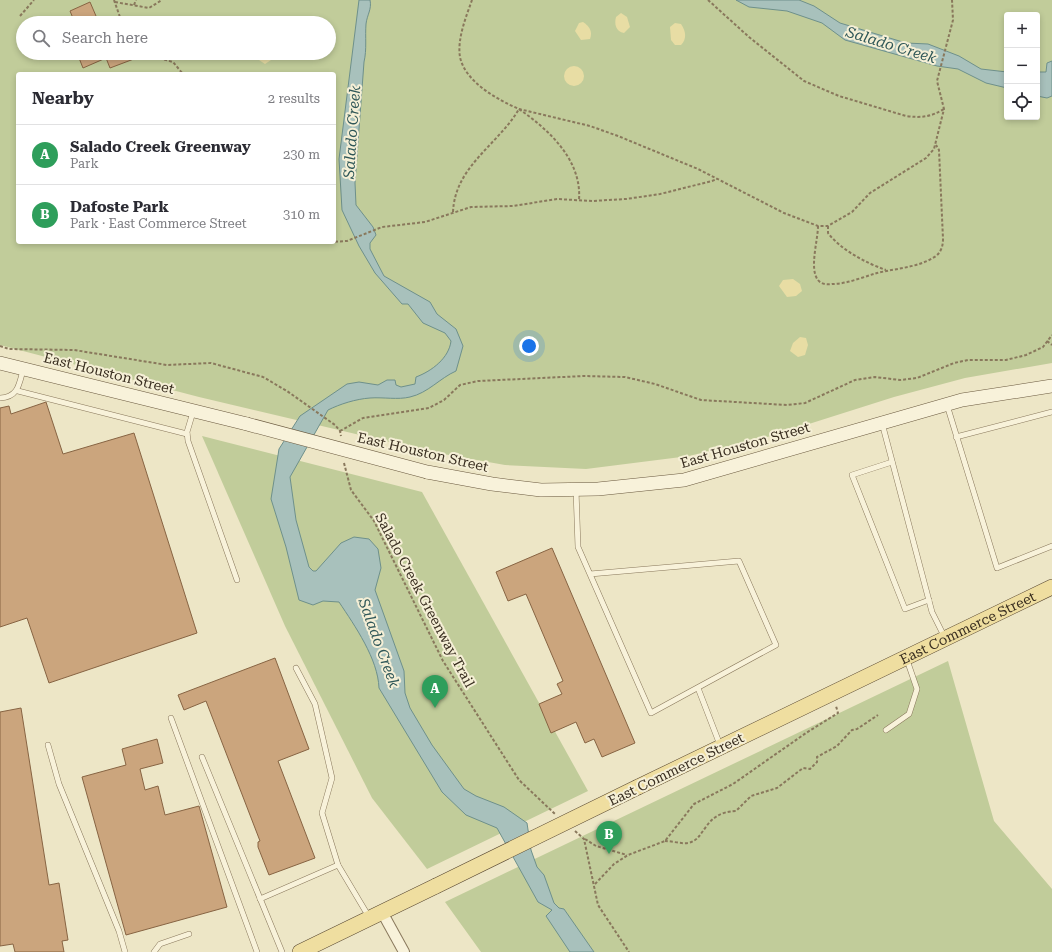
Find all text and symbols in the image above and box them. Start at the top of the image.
map controls [1004,12,1040,120]
button: + [1004,12,1040,48]
search box [16,16,336,60]
water label: Salado Creek [843,22,939,68]
icon: search [30,27,52,49]
text: Search here [62,29,148,47]
button: − [1004,48,1040,84]
water label: Salado Creek [340,84,364,180]
button: locate [1004,84,1040,120]
text: Nearby [32,88,94,108]
text: 2 results [268,91,320,106]
text: Salado Creek Greenway [70,138,251,156]
text: A [40,147,50,162]
text: 230 m [283,147,320,162]
text: Park [70,156,99,171]
text: Dafoste Park [70,198,169,216]
text: B [40,207,50,222]
text: 310 m [283,207,320,222]
text: Park · East Commerce Street [70,216,247,231]
your location [519,336,539,356]
street label: East Houston Street [42,349,176,397]
street label: East Houston Street [678,419,812,471]
street label: East Houston Street [356,429,490,475]
street label: Salado Creek Greenway Trail [372,510,478,690]
street label: East Commerce Street [897,588,1038,667]
water label: Salado Creek [355,596,403,690]
pin: A [422,675,448,708]
street label: East Commerce Street [606,729,746,809]
pin: B [596,821,622,854]

